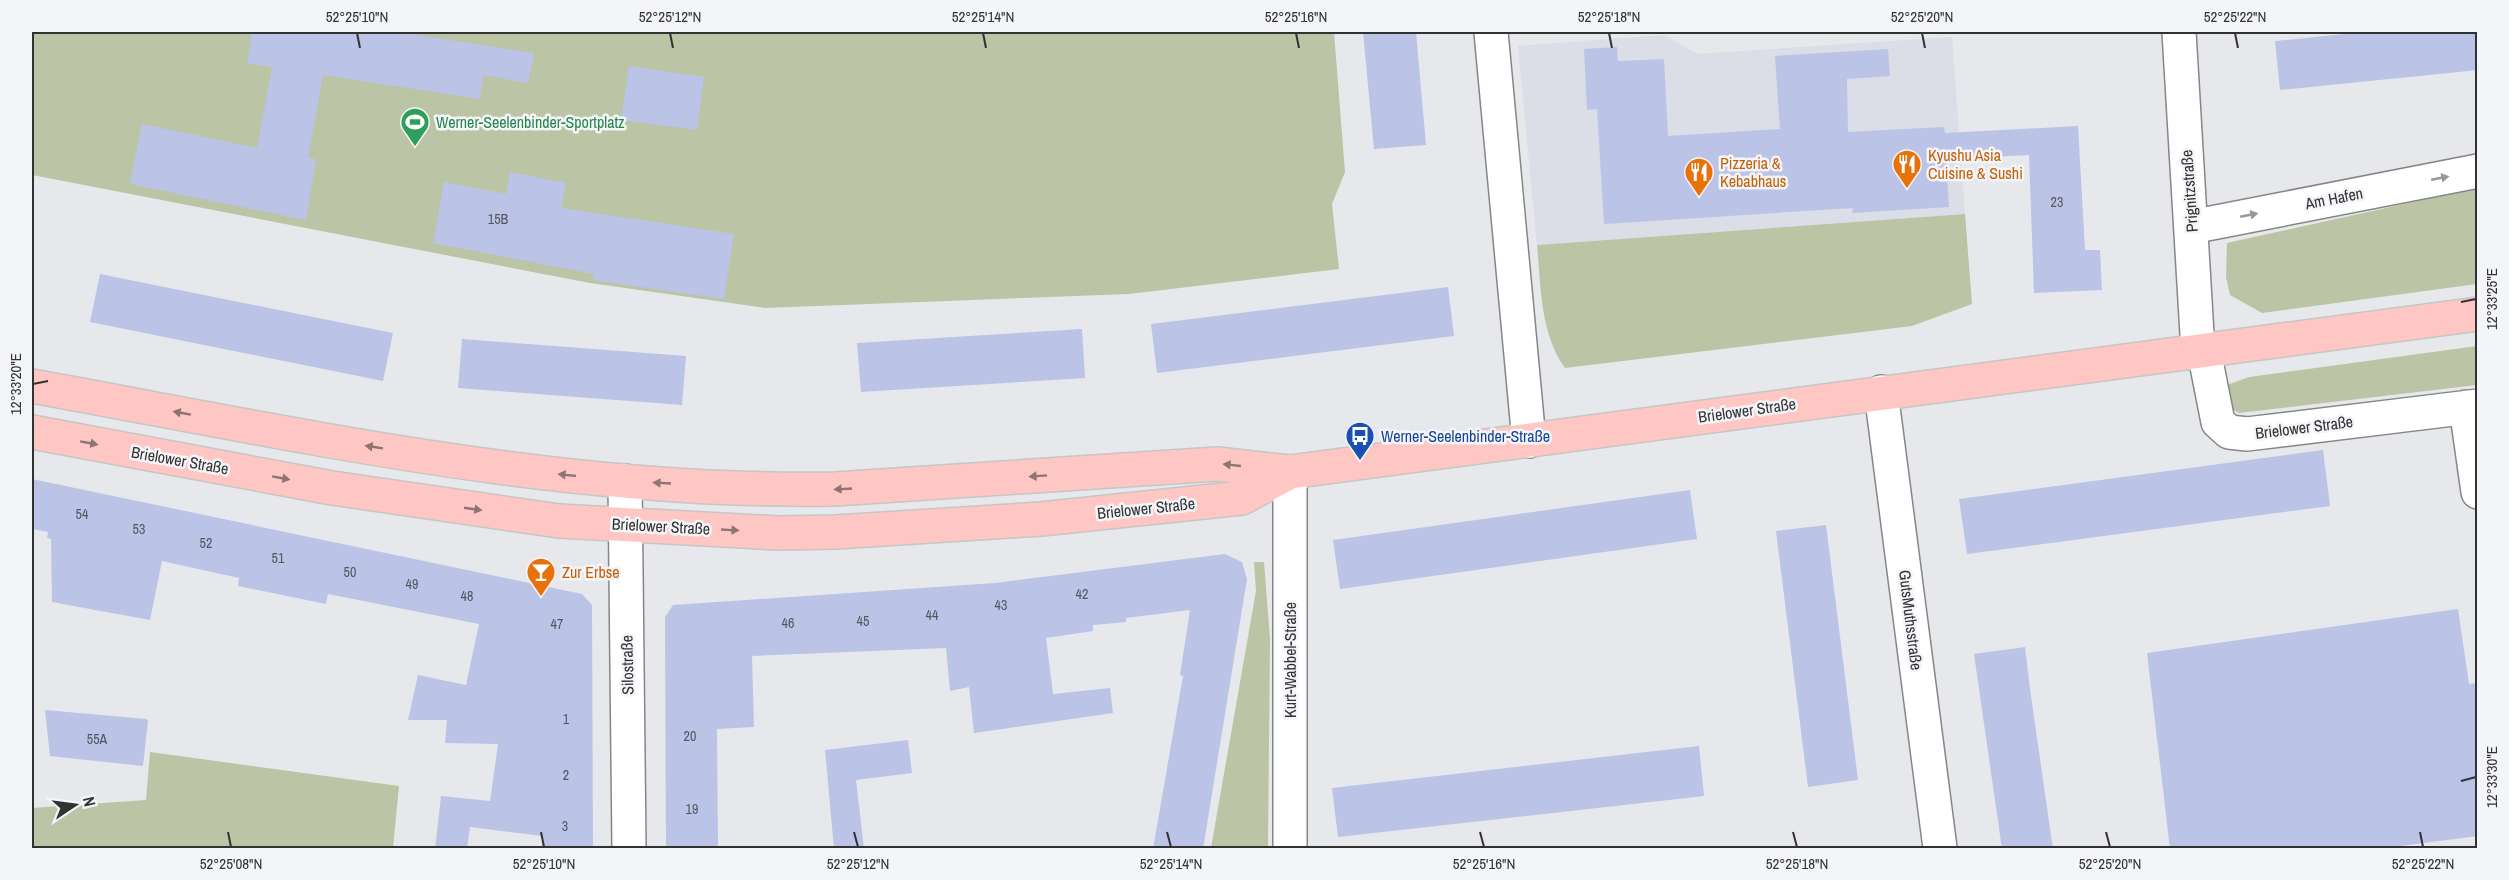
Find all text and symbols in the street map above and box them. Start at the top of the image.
text: 52°25'10"N [326,6,388,27]
text: 52°25'12"N [639,6,701,27]
text: 52°25'14"N [952,6,1014,27]
text: 52°25'16"N [1265,6,1327,27]
text: 52°25'18"N [1578,6,1640,27]
text: 52°25'20"N [1891,6,1953,27]
text: 52°25'22"N [2204,6,2266,27]
sports icon: Werner-Seelenbinder-Sportplatz [399,106,431,148]
place label: Werner-Seelenbinder-Sportplatz [436,111,625,133]
place label: Kyushu Asia Cuisine & Sushi [1928,144,2023,184]
restaurant icon: Kyushu Asia Cuisine & Sushi [1891,148,1923,190]
street label: Prignitzstraße [2175,149,2203,233]
place label: Pizzeria & Kebabhaus [1720,152,1786,192]
restaurant icon: Pizzeria & Kebabhaus [1683,156,1715,198]
one-way arrow [2431,173,2450,182]
street label: Am Hafen [2302,182,2365,215]
house number: 23 [2051,193,2063,211]
house number: 15B [488,210,509,228]
one-way arrow [2239,210,2258,219]
text: 12°33'25"E [2481,268,2502,330]
text: 12°33'20"E [5,353,26,415]
street label: Brielower Straße [1697,392,1797,428]
one-way arrow [172,408,191,417]
street label: Brielower Straße [2254,410,2354,444]
bus stop icon: Werner-Seelenbinder-Straße [1344,420,1376,462]
place label: Werner-Seelenbinder-Straße [1381,425,1550,447]
one-way arrow [80,439,99,448]
street label: Brielower Straße [130,441,230,479]
one-way arrow [364,442,383,451]
one-way arrow [1223,460,1242,470]
one-way arrow [557,470,576,480]
one-way arrow [1028,471,1047,481]
one-way arrow [271,474,290,483]
one-way arrow [652,478,671,488]
one-way arrow [834,484,853,493]
street label: Brielower Straße [1096,492,1196,524]
one-way arrow [464,504,483,513]
house number: 54 [76,505,89,523]
street label: Brielower Straße [611,512,711,540]
house number: 53 [133,520,145,538]
one-way arrow [721,526,740,535]
house number: 52 [200,534,212,552]
house number: 51 [272,549,285,567]
bar icon: Zur Erbse [525,556,557,598]
place label: Zur Erbse [562,561,620,583]
house number: 50 [344,563,356,581]
street label: GutsMuthsstraße [1894,569,1928,671]
house number: 49 [406,575,418,593]
house number: 42 [1076,585,1088,603]
house number: 48 [461,587,473,605]
house number: 43 [995,596,1007,614]
street label: Kurt-Wabbel-Straße [1279,602,1301,718]
house number: 44 [926,606,939,624]
house number: 45 [857,612,869,630]
house number: 46 [782,614,794,632]
house number: 47 [551,615,563,633]
street label: Silostraße [615,635,639,695]
house number: 1 [563,710,570,728]
house number: 20 [684,727,696,745]
house number: 55A [87,730,108,748]
text: 12°33'30"E [2481,746,2502,808]
house number: 2 [563,766,569,784]
north arrow [45,775,105,835]
text: N [78,795,101,809]
house number: 19 [686,800,698,818]
house number: 3 [562,817,568,835]
text: 52°25'08"N [200,853,262,874]
text: 52°25'10"N [513,853,575,874]
text: 52°25'12"N [827,853,889,874]
text: 52°25'14"N [1140,853,1202,874]
text: 52°25'16"N [1453,853,1515,874]
text: 52°25'18"N [1766,853,1828,874]
text: 52°25'20"N [2079,853,2141,874]
text: 52°25'22"N [2392,853,2454,874]

